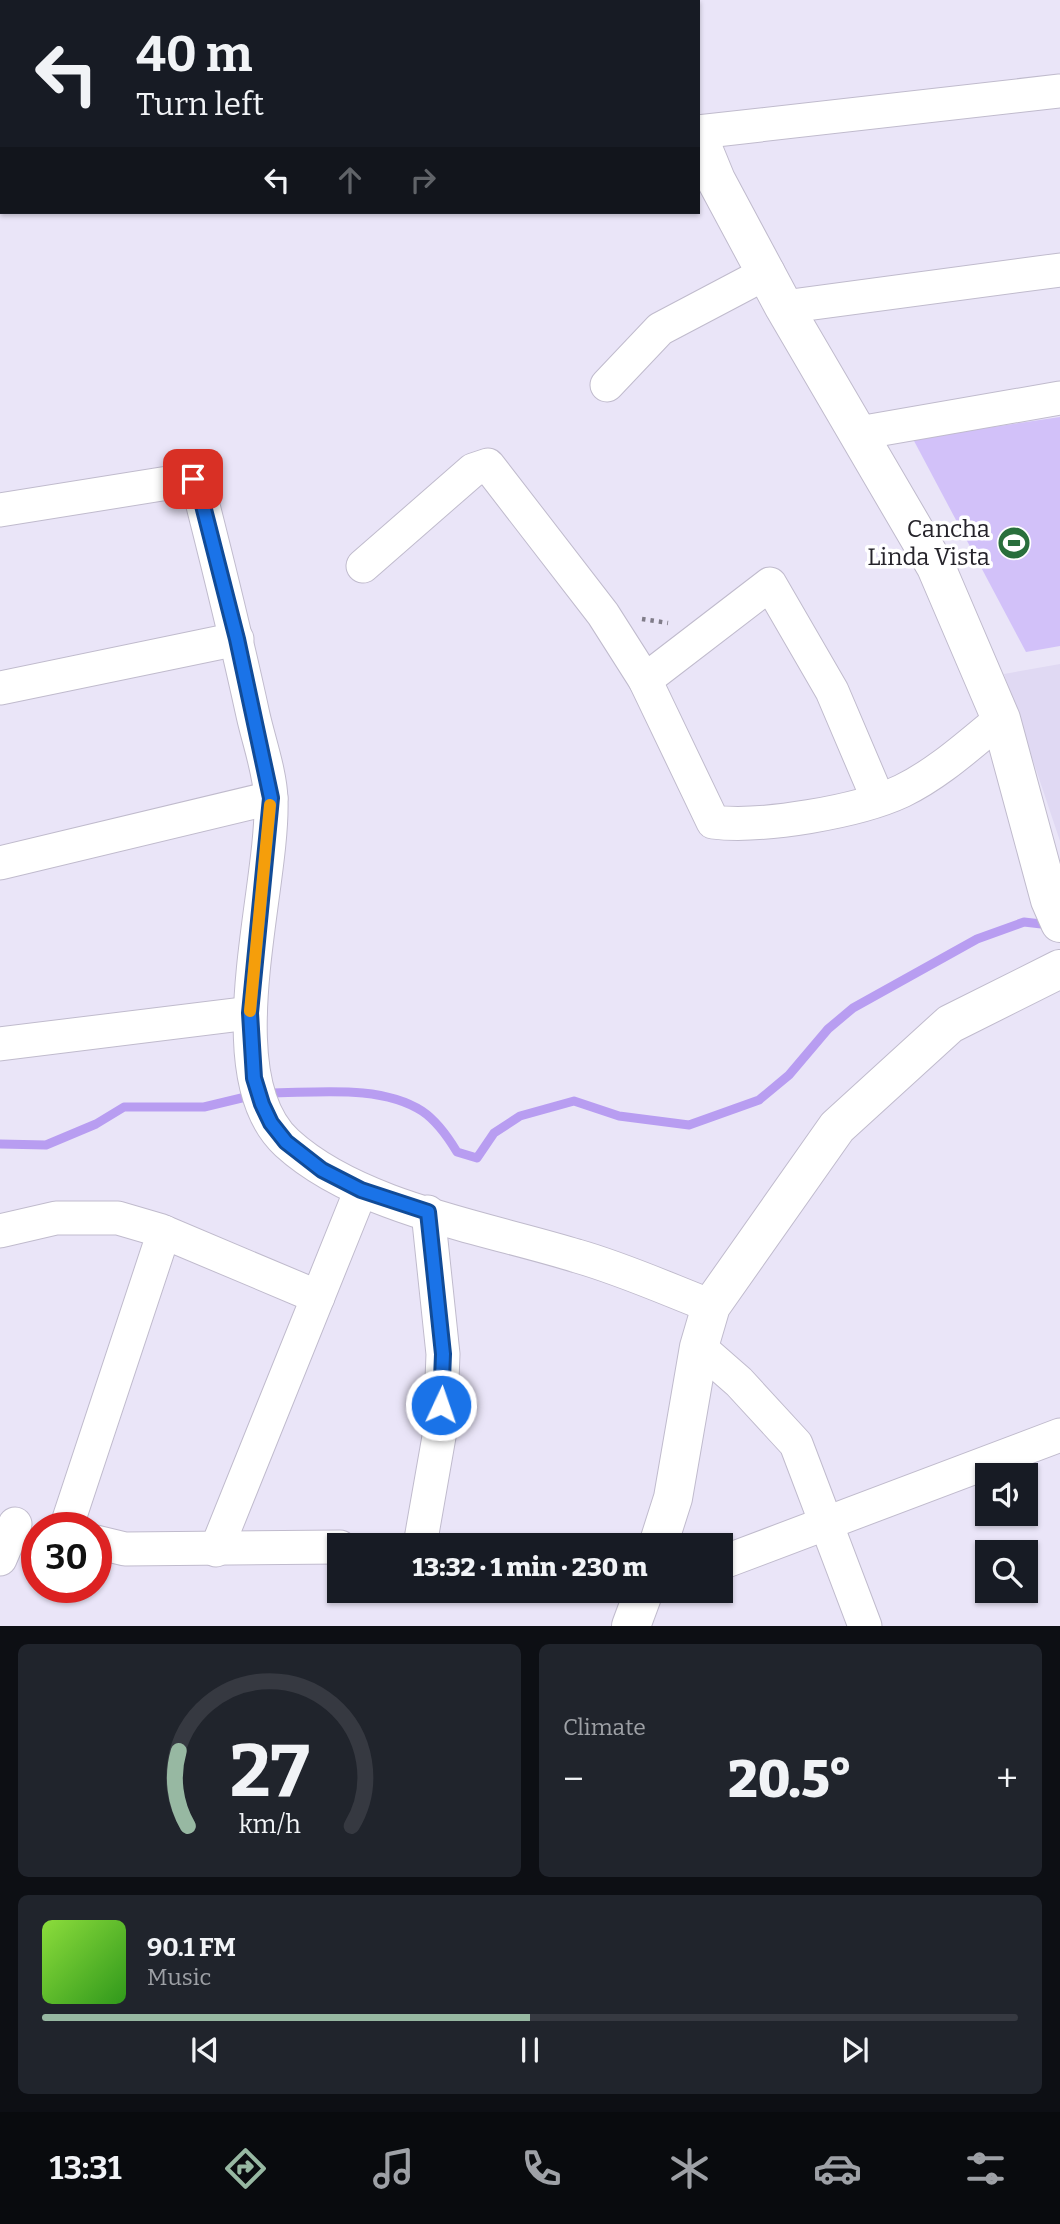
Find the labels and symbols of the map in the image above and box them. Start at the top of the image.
pin [163,449,223,509]
place label: Cancha Linda Vista [867,515,990,571]
sports icon: Cancha Linda Vista [995,524,1033,562]
position arrow [404,1368,478,1442]
speed limit sign: 30 [21,1512,112,1603]

